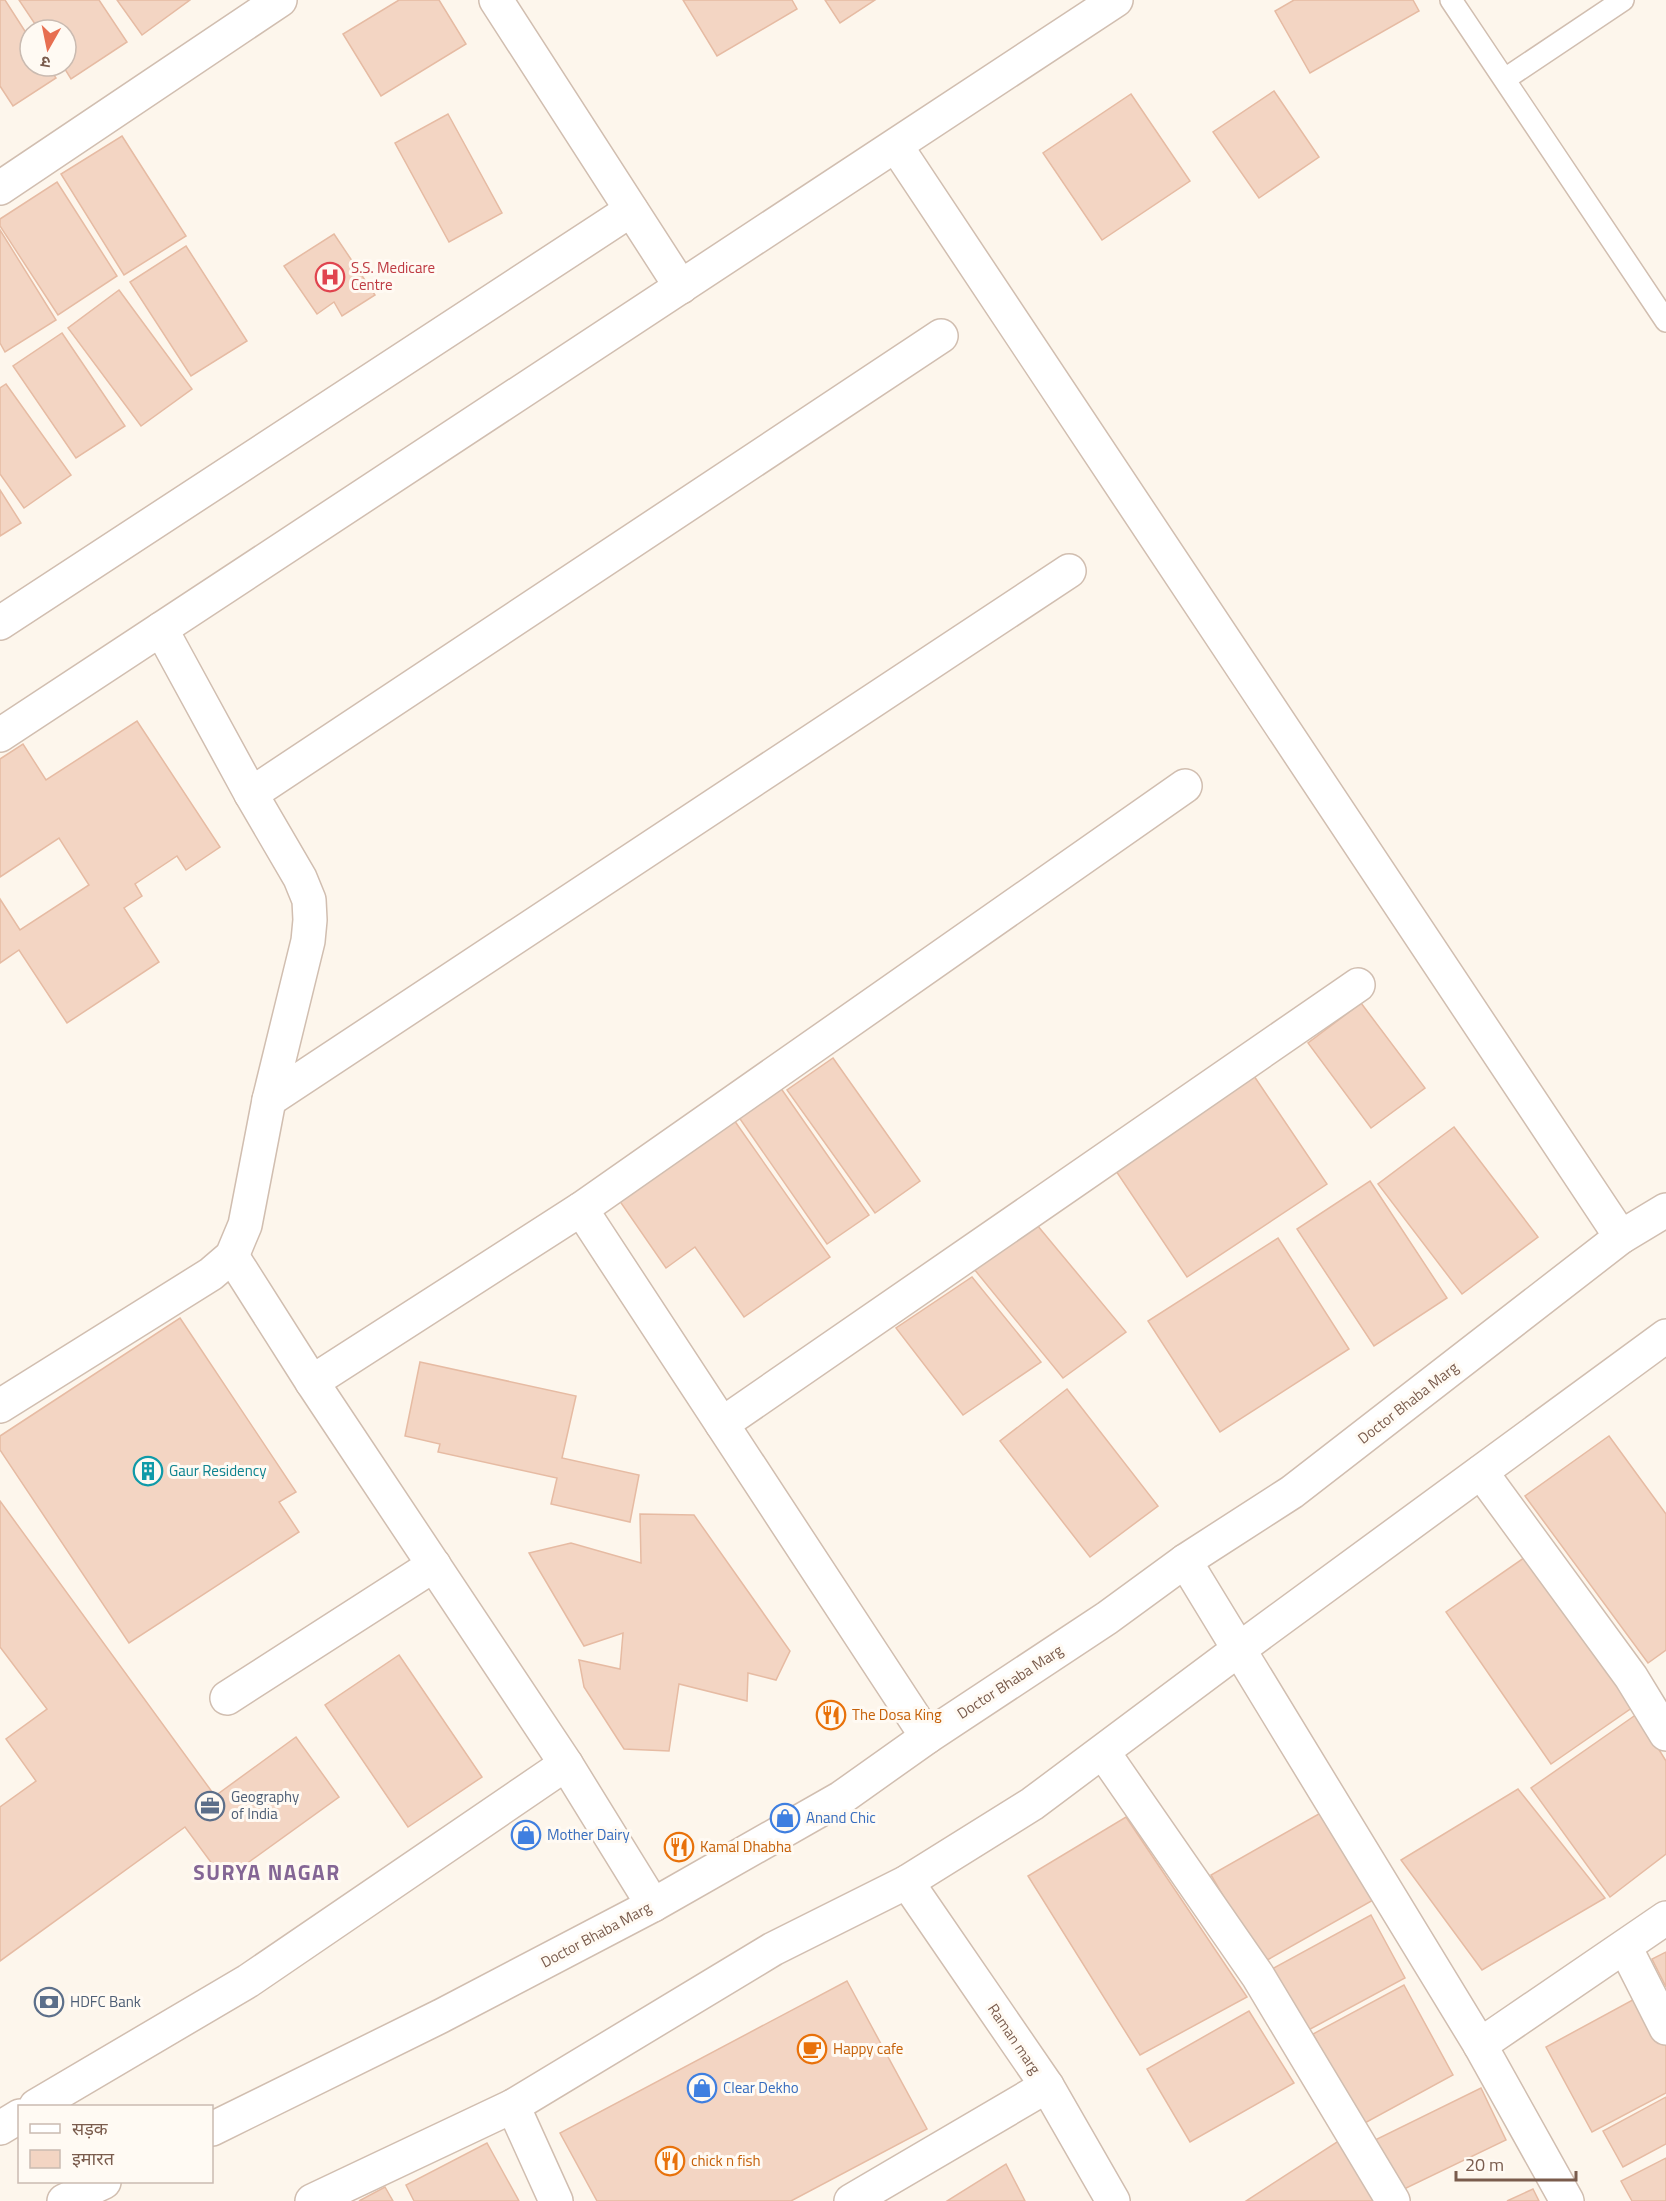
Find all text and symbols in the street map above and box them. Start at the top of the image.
north arrow [18,18,78,78]
text: उ [39,50,52,75]
place label: S.S. Medicare Centre [351,256,435,296]
hospital icon: S.S. Medicare Centre [314,261,346,293]
street label: Doctor Bhaba Marg [1352,1356,1463,1449]
building icon: Gaur Residency [132,1455,164,1487]
place label: Gaur Residency [169,1459,267,1482]
street label: Doctor Bhaba Marg [952,1638,1067,1725]
restaurant icon: The Dosa King [815,1699,847,1731]
place label: The Dosa King [852,1703,942,1726]
place label: Geography of India [231,1785,299,1825]
office icon: Geography of India [194,1790,226,1822]
shop icon: Anand Chic [769,1802,801,1834]
place label: Anand Chic [806,1806,876,1829]
shop icon: Mother Dairy [510,1819,542,1851]
place label: Mother Dairy [547,1823,630,1846]
restaurant icon: Kamal Dhabha [663,1831,695,1863]
place label: Kamal Dhabha [700,1835,792,1858]
district label: SURYA NAGAR [193,1856,341,1888]
street label: Doctor Bhaba Marg [536,1896,655,1973]
bank icon: HDFC Bank [33,1986,65,2018]
place label: HDFC Bank [70,1990,141,2013]
street label: Raman marg [982,1999,1047,2079]
cafe icon: Happy cafe [796,2033,828,2065]
place label: Happy cafe [833,2037,903,2060]
shop icon: Clear Dekho [686,2072,718,2104]
place label: Clear Dekho [723,2076,799,2099]
legend [18,2105,213,2183]
text: सड़क [72,2115,109,2142]
scale bar [1456,2144,1576,2182]
text: इमारत [72,2145,115,2172]
restaurant icon: chick n fish [654,2145,686,2177]
place label: chick n fish [691,2149,761,2172]
text: 20 m [1465,2151,1504,2178]

